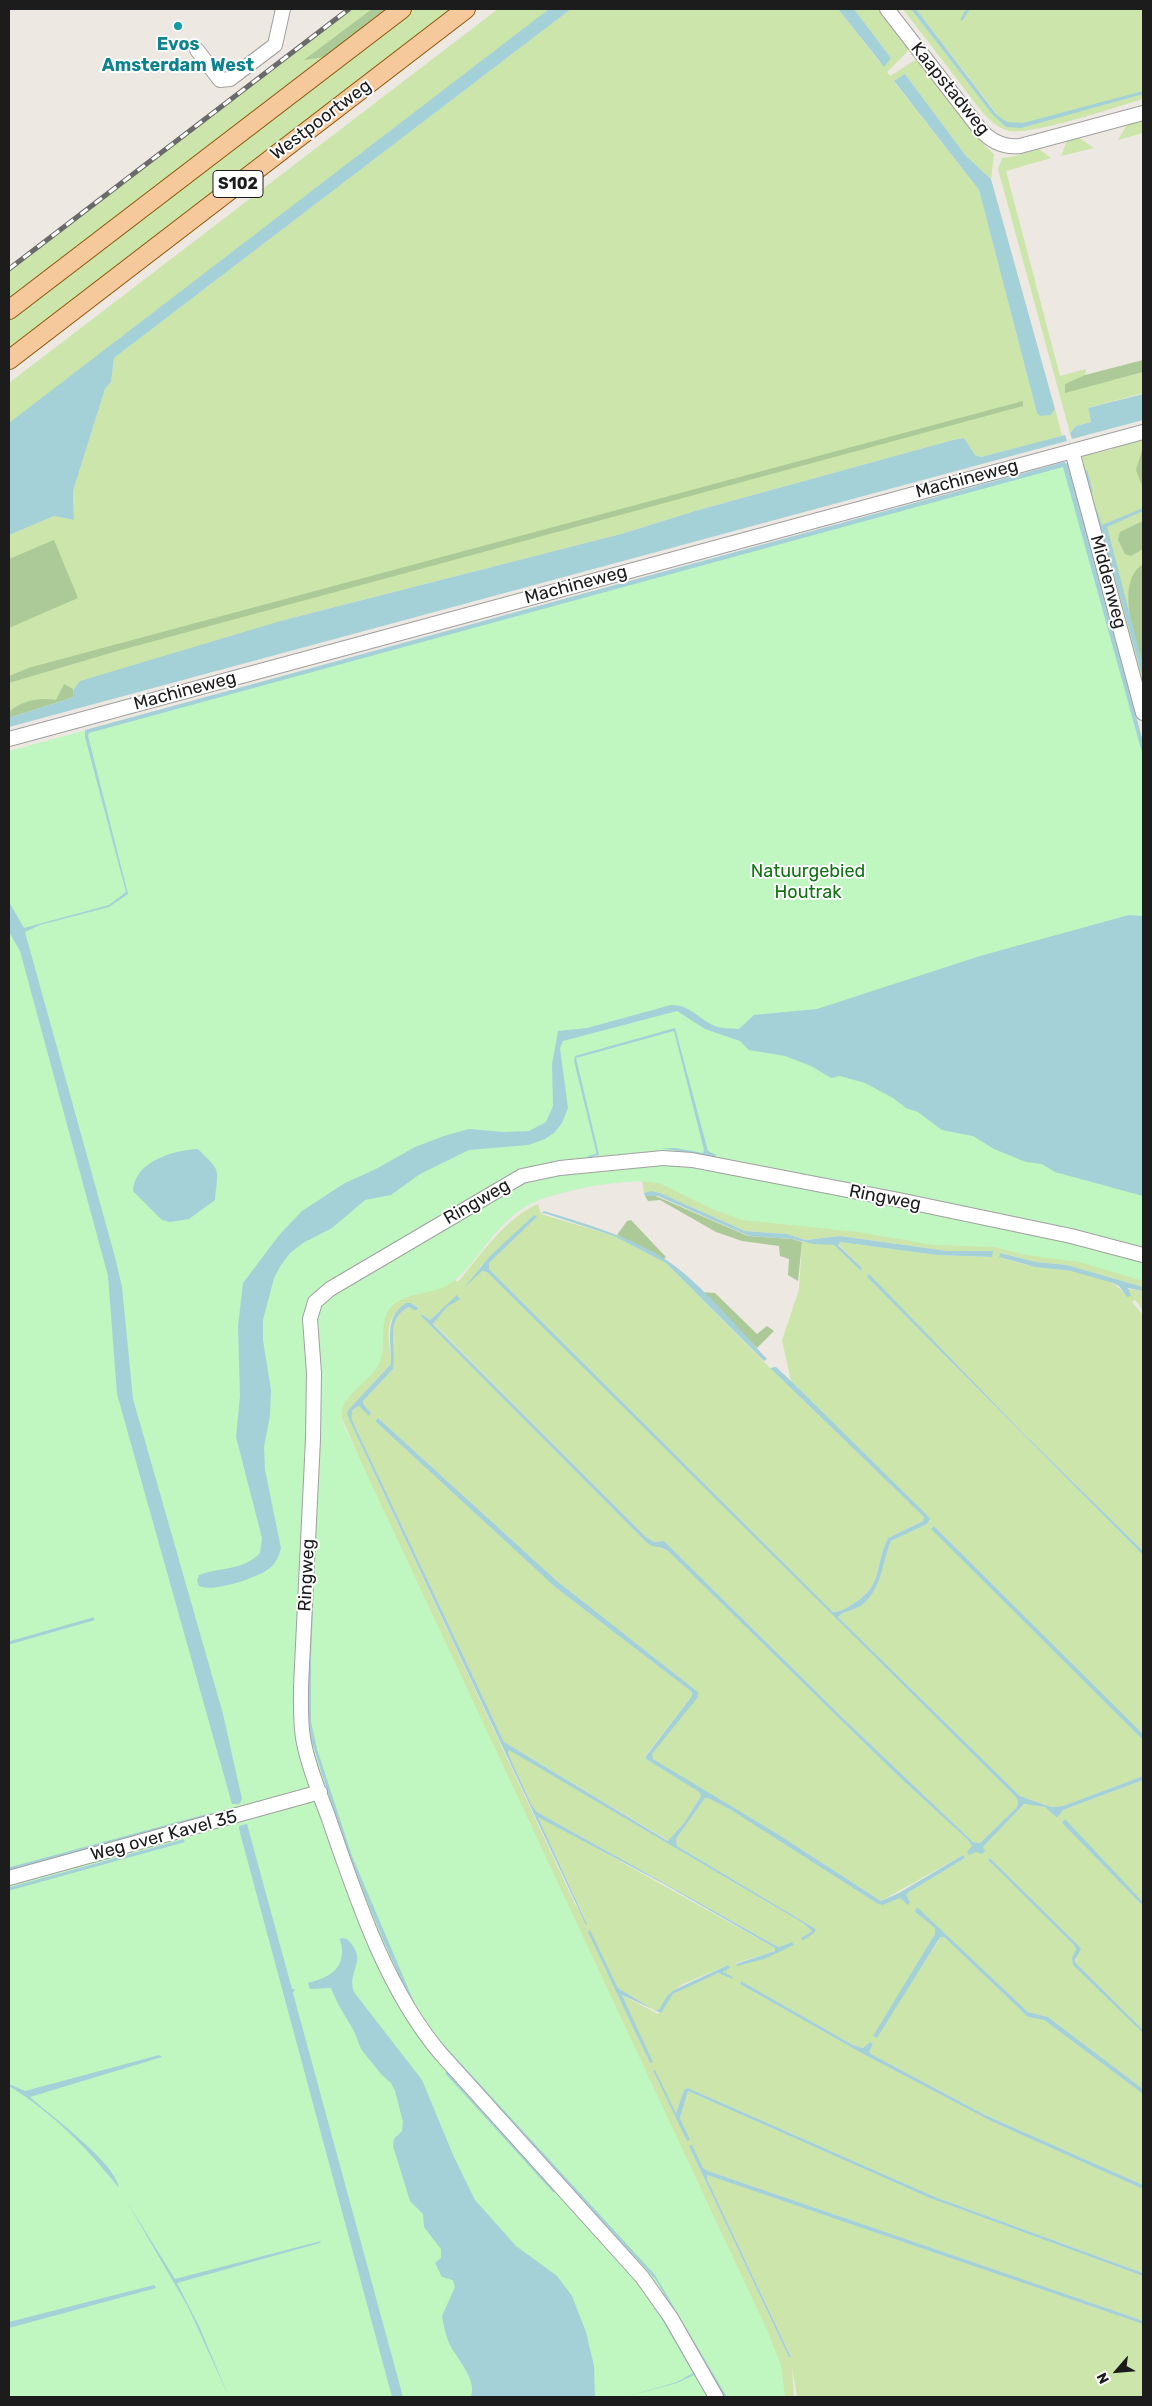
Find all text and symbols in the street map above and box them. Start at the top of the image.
marker: Evos Amsterdam West [172,20,184,32]
place label: Evos Amsterdam West [102,34,254,76]
street label: Kaapstadweg [906,38,994,140]
street label: Westpoortweg [266,75,376,165]
road number: S102 [213,170,263,198]
street label: Machineweg [913,455,1021,503]
street label: Middenweg [1085,533,1131,631]
street label: Machineweg [522,561,630,609]
street label: Machineweg [131,667,239,715]
park label: Natuurgebied Houtrak [751,861,865,904]
street label: Ringweg [440,1174,514,1230]
street label: Ringweg [847,1180,923,1216]
street label: Ringweg [294,1538,320,1612]
street label: Weg over Kavel 35 [88,1806,240,1866]
north arrow [1092,2346,1142,2396]
text: N [1093,2370,1113,2386]

